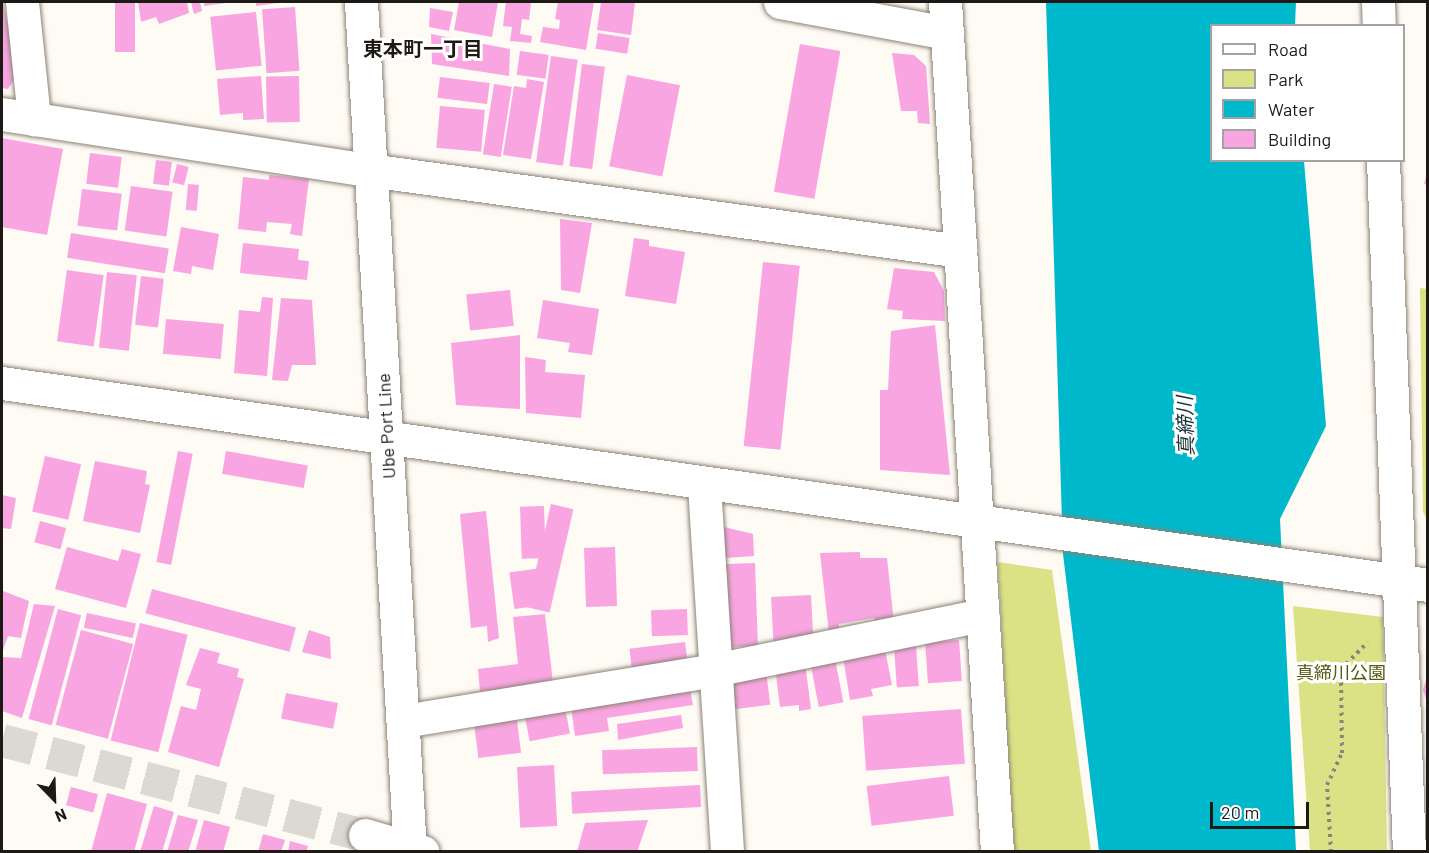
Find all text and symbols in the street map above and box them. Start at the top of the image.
legend [1210,24,1405,162]
district label: 東本町一丁目 [363,36,483,60]
text: Road [1268,38,1308,60]
text: Park [1268,68,1303,90]
text: Water [1268,98,1315,120]
text: Building [1268,128,1331,150]
street label: Ube Port Line [372,373,400,479]
water label: 真締川 [1172,396,1198,456]
park label: 真締川公園 [1296,661,1386,683]
north arrow [24,769,84,829]
scale bar [1213,790,1312,828]
text: 20 m [1221,801,1259,823]
text: N [53,805,70,827]

